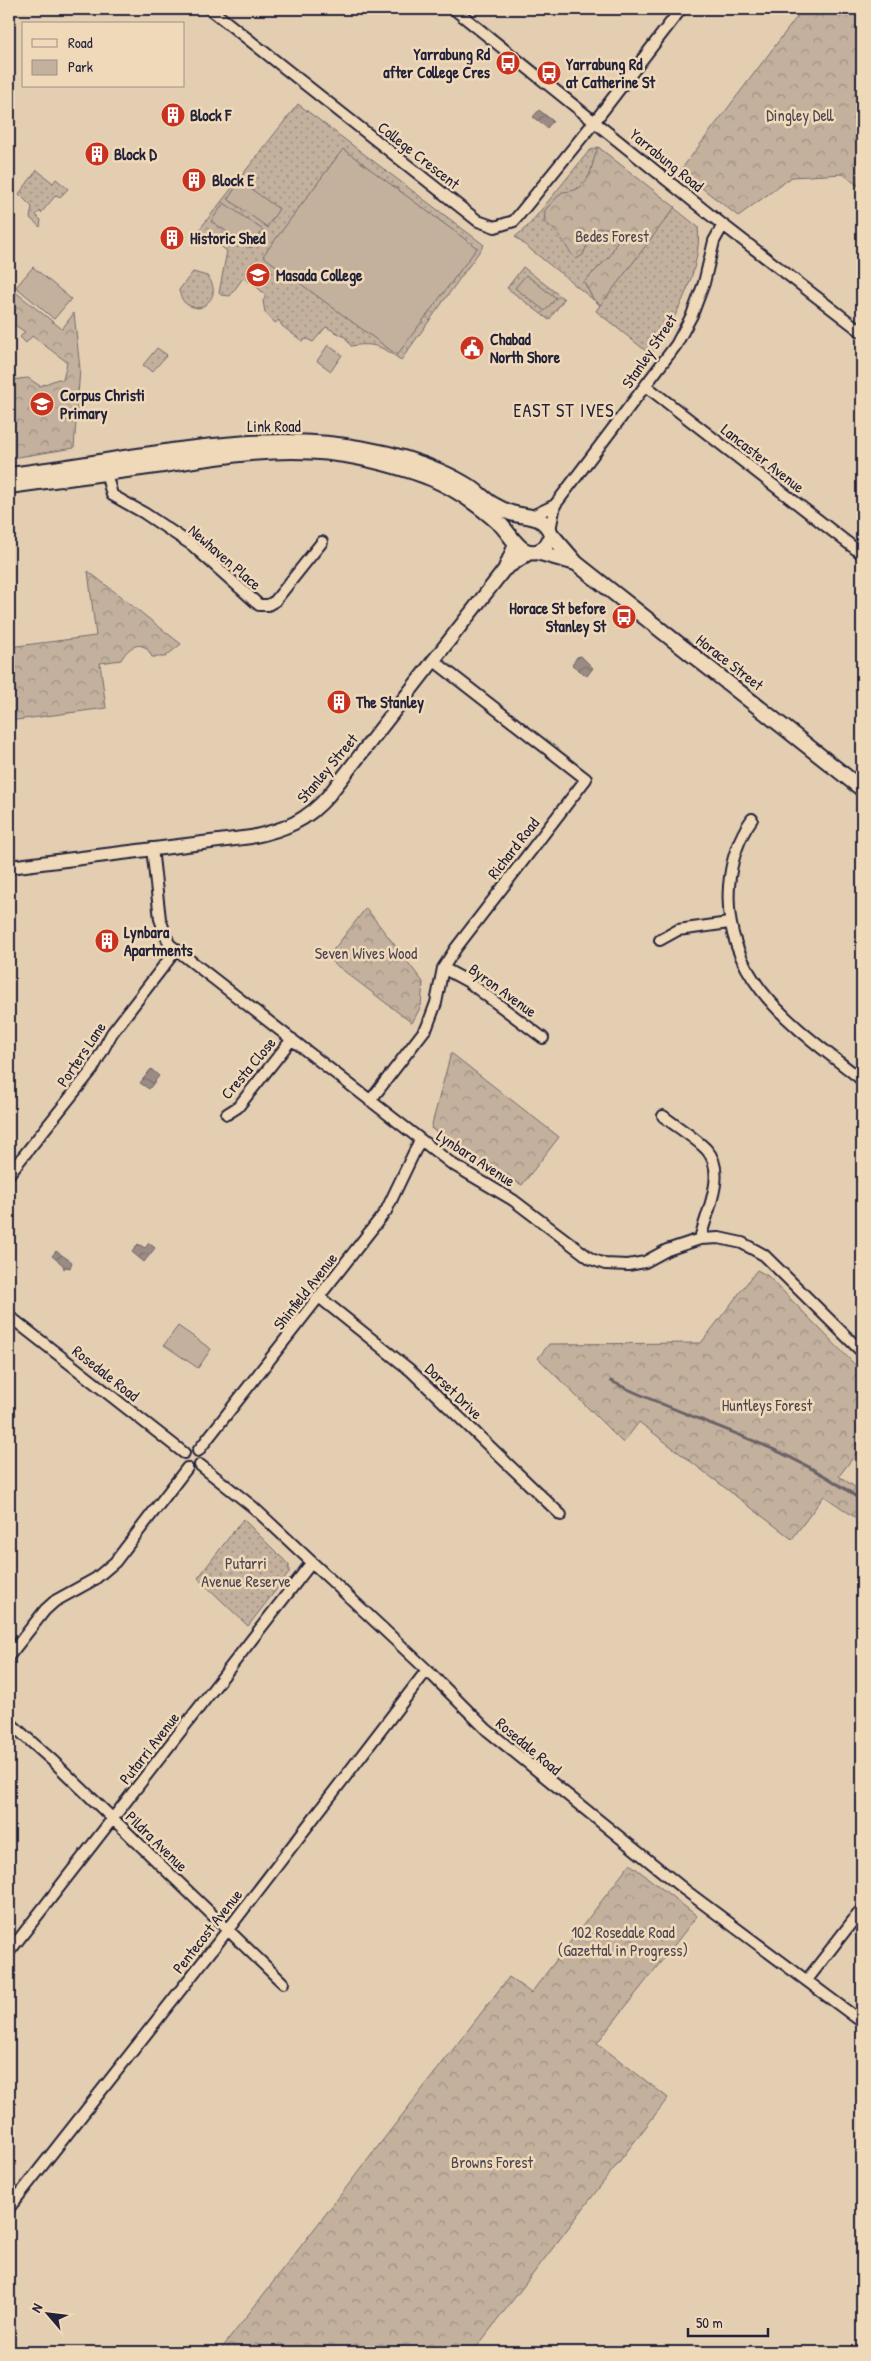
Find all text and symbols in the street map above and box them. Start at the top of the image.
legend [22,22,185,88]
text: Road [68,32,93,53]
place label: Yarrabung Rd after College Cres [383,43,491,84]
bus stop icon: Yarrabung Rd after College Cres [495,50,521,76]
place label: Yarrabung Rd at Catherine St [566,53,655,93]
text: Park [68,56,93,77]
bus stop icon: Yarrabung Rd at Catherine St [536,60,562,86]
building icon: Block F [160,102,186,128]
place label: Block F [190,104,232,126]
park label: Dingley Dell [766,104,834,126]
street label: College Crescent [373,116,465,194]
street label: Yarrabung Road [625,123,709,197]
building icon: Block D [84,141,110,167]
place label: Block D [114,143,157,165]
building icon: Block E [181,167,207,193]
place label: Block E [212,169,255,191]
building icon: Historic Shed [159,225,185,251]
park label: Bedes Forest [575,225,649,247]
place label: Historic Shed [190,227,266,249]
school or university icon: Masada College [245,262,271,288]
place label: Masada College [276,264,363,287]
street label: Stanley Street [616,309,682,392]
place label: Chabad North Shore [490,328,561,368]
public building icon: Chabad North Shore [459,335,485,361]
place label: Corpus Christi Primary [60,384,145,425]
school or university icon: Corpus Christi Primary [29,391,55,417]
district label: EAST ST IVES [514,398,614,423]
street label: Link Road [247,415,301,437]
street label: Lancaster Avenue [717,418,810,498]
street label: Newhaven Place [184,519,267,595]
place label: Horace St before Stanley St [509,597,607,638]
bus stop icon: Horace St before Stanley St [611,604,637,630]
street label: Horace Street [692,629,769,696]
building icon: The Stanley [326,689,352,715]
place label: The Stanley [355,691,424,714]
street label: Stanley Street [291,728,363,808]
street label: Richard Road [482,813,544,883]
place label: Lynbara Apartments [124,921,194,962]
building icon: Lynbara Apartments [94,928,120,954]
park label: Seven Wives Wood [315,942,417,964]
street label: Byron Avenue [465,958,542,1022]
street label: Porters Lane [51,1017,111,1091]
street label: Cresta Close [215,1032,281,1104]
street label: Lynbara Avenue [432,1124,520,1192]
street label: Shinfield Avenue [268,1247,342,1334]
street label: Rosedale Road [68,1340,144,1406]
street label: Dorset Drive [420,1358,488,1424]
park label: Huntleys Forest [722,1394,813,1416]
park label: Putarri Avenue Reserve [201,1552,291,1592]
street label: Putarri Avenue [114,1707,185,1789]
street label: Rosedale Road [492,1712,566,1780]
street label: Pildra Avenue [121,1806,193,1877]
street label: Pentecost Avenue [167,1884,247,1978]
park label: 102 Rosedale Road (Gazettal in Progress) [558,1921,688,1961]
park label: Browns Forest [451,2151,533,2173]
north arrow [22,2288,72,2338]
text: N [26,2299,46,2315]
scale bar [688,2306,768,2338]
text: 50 m [696,2312,723,2333]

